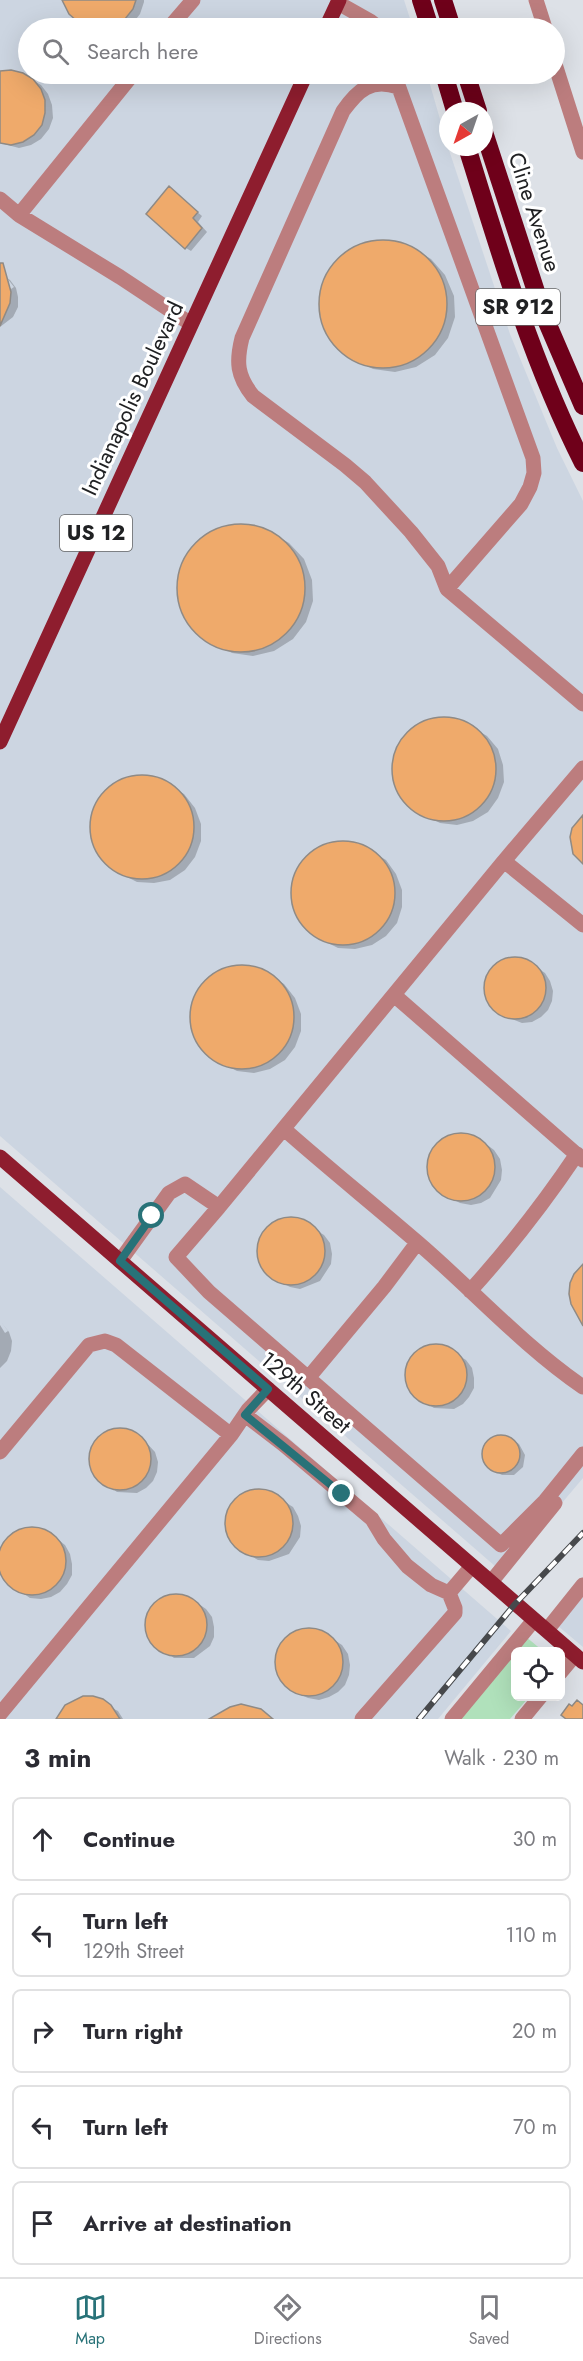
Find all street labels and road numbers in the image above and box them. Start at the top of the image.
street label: Cline Avenue [501,148,569,276]
road number: SR 912 [476,289,560,325]
street label: Indianapolis Boulevard [73,296,191,500]
road number: US 12 [60,515,132,551]
street label: 129th Street [254,1344,359,1441]

